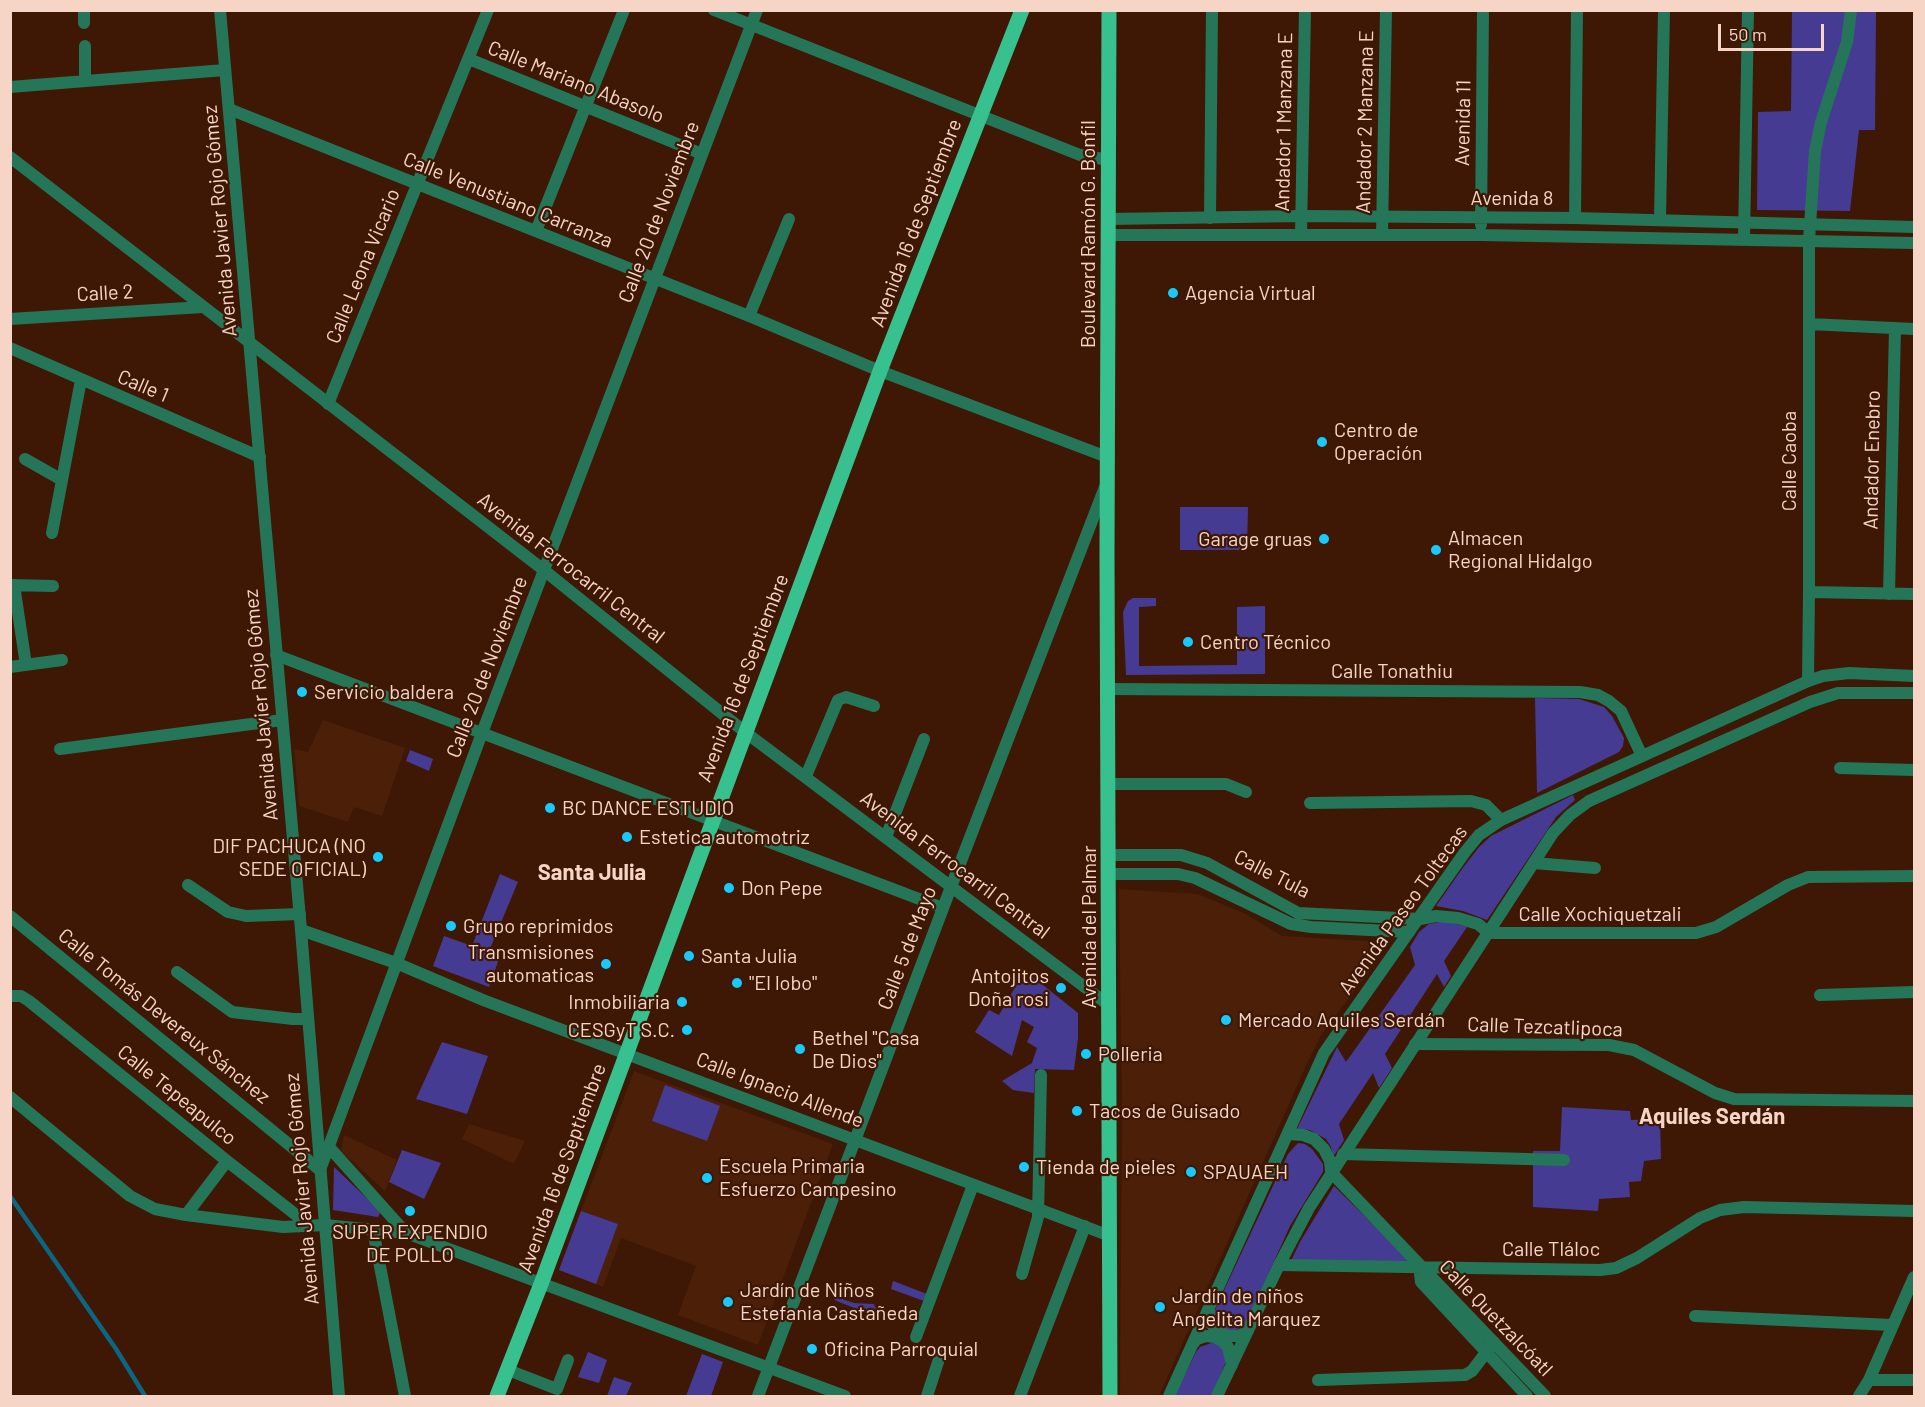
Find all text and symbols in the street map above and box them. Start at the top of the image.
scale bar [1721,12,1828,50]
text: 50 m [1729,23,1767,45]
street label: Andador 2 Manzana E [1351,30,1379,214]
street label: Andador 1 Manzana E [1270,32,1298,212]
street label: Calle Mariano Abasolo [484,36,668,128]
street label: Avenida 11 [1450,80,1476,166]
street label: Avenida Javier Rojo Gómez [198,104,242,338]
street label: Avenida 16 de Septiembre [865,116,967,330]
street label: Calle 20 de Noviembre [613,118,705,306]
street label: Boulevard Ramón G. Bonfil [1076,120,1100,348]
street label: Calle Venustiano Carranza [400,147,616,253]
street label: Calle Leona Vicario [321,185,405,347]
street label: Avenida 8 [1471,186,1553,210]
street label: Calle 2 [76,280,134,306]
place label: Agencia Virtual [1185,281,1316,305]
marker: Agencia Virtual [1166,286,1180,300]
street label: Calle 1 [114,365,172,407]
street label: Andador Enebro [1859,390,1885,530]
street label: Calle Caoba [1777,411,1801,511]
place label: Centro de Operación [1334,418,1422,465]
marker: Centro de Operación [1315,435,1329,449]
street label: Avenida Ferrocarril Central [473,488,669,648]
place label: Almacen Regional Hidalgo [1448,526,1593,573]
place label: Garage gruas [1198,527,1312,551]
marker: Garage gruas [1317,532,1331,546]
marker: Almacen Regional Hidalgo [1429,543,1443,557]
street label: Avenida 16 de Septiembre [692,571,794,785]
street label: Calle 20 de Noviembre [441,573,533,761]
street label: Avenida Javier Rojo Gómez [239,588,283,822]
place label: Centro Técnico [1200,630,1331,654]
marker: Centro Técnico [1181,635,1195,649]
street label: Calle Tonathiu [1331,659,1453,683]
place label: Servicio baldera [314,680,454,704]
marker: Servicio baldera [295,685,309,699]
street label: Avenida Ferrocarril Central [856,786,1054,944]
place label: BC DANCE ESTUDIO [562,796,734,820]
marker: BC DANCE ESTUDIO [543,801,557,815]
street label: Avenida Paseo Toltecas [1334,821,1472,999]
place label: Estetica automotriz [639,825,810,849]
marker: Estetica automotriz [620,830,634,844]
place label: DIF PACHUCA (NO SEDE OFICIAL) [212,834,366,881]
street label: Avenida del Palmar [1077,845,1101,1009]
street label: Calle Tula [1230,845,1314,903]
marker: DIF PACHUCA (NO SEDE OFICIAL) [371,850,385,864]
district label: Santa Julia [538,860,646,886]
place label: Don Pepe [741,876,823,900]
marker: Don Pepe [722,881,736,895]
street label: Calle 5 de Mayo [872,883,942,1013]
street label: Calle Xochiquetzali [1518,902,1682,926]
place label: Grupo reprimidos [463,914,613,938]
marker: Grupo reprimidos [444,919,458,933]
street label: Calle Tomás Devereux Sánchez [53,923,275,1109]
place label: Transmisiones automaticas [468,940,594,987]
place label: Santa Julia [701,944,797,968]
marker: Santa Julia [682,949,696,963]
marker: Transmisiones automaticas [599,957,613,971]
place label: Antojitos Doña rosi [968,964,1049,1011]
place label: "El lobo" [749,971,817,995]
marker: "El lobo" [730,976,744,990]
marker: Antojitos Doña rosi [1054,981,1068,995]
place label: Inmobiliaria [568,990,670,1014]
marker: Inmobiliaria [675,995,689,1009]
place label: Mercado Aquiles Serdán [1238,1008,1445,1032]
street label: Calle Tezcatlipoca [1467,1012,1623,1042]
marker: Mercado Aquiles Serdán [1219,1013,1233,1027]
place label: CESGyT S.C. [568,1018,675,1042]
marker: CESGyT S.C. [680,1023,694,1037]
place label: Bethel "Casa De Dios" [812,1026,920,1073]
street label: Calle Tepeapulco [113,1040,241,1150]
marker: Bethel "Casa De Dios" [793,1042,807,1056]
place label: Polleria [1098,1042,1163,1066]
street label: Calle Ignacio Allende [693,1047,867,1133]
marker: Polleria [1079,1047,1093,1061]
street label: Avenida 16 de Septiembre [513,1060,611,1276]
street label: Avenida Javier Rojo Gómez [280,1072,324,1306]
place label: Tacos de Guisado [1089,1099,1240,1123]
marker: Tacos de Guisado [1070,1104,1084,1118]
district label: Aquiles Serdán [1639,1104,1785,1130]
place label: Escuela Primaria Esfuerzo Campesino [719,1154,897,1201]
place label: Tienda de pieles [1036,1155,1176,1179]
marker: Tienda de pieles [1017,1160,1031,1174]
place label: SPAUAEH [1203,1160,1288,1184]
marker: SPAUAEH [1184,1165,1198,1179]
marker: Escuela Primaria Esfuerzo Campesino [700,1171,714,1185]
marker: SUPER EXPENDIO DE POLLO [403,1204,417,1218]
place label: SUPER EXPENDIO DE POLLO [332,1220,488,1267]
street label: Calle Tláloc [1502,1237,1600,1261]
street label: Calle Quetzalcóatl [1434,1255,1558,1381]
place label: Jardín de Niños Estefania Castañeda [740,1278,918,1325]
place label: Jardín de niños Angelita Marquez [1172,1284,1320,1331]
marker: Jardín de Niños Estefania Castañeda [721,1295,735,1309]
marker: Jardín de niños Angelita Marquez [1153,1300,1167,1314]
place label: Oficina Parroquial [824,1337,978,1361]
marker: Oficina Parroquial [805,1342,819,1356]

